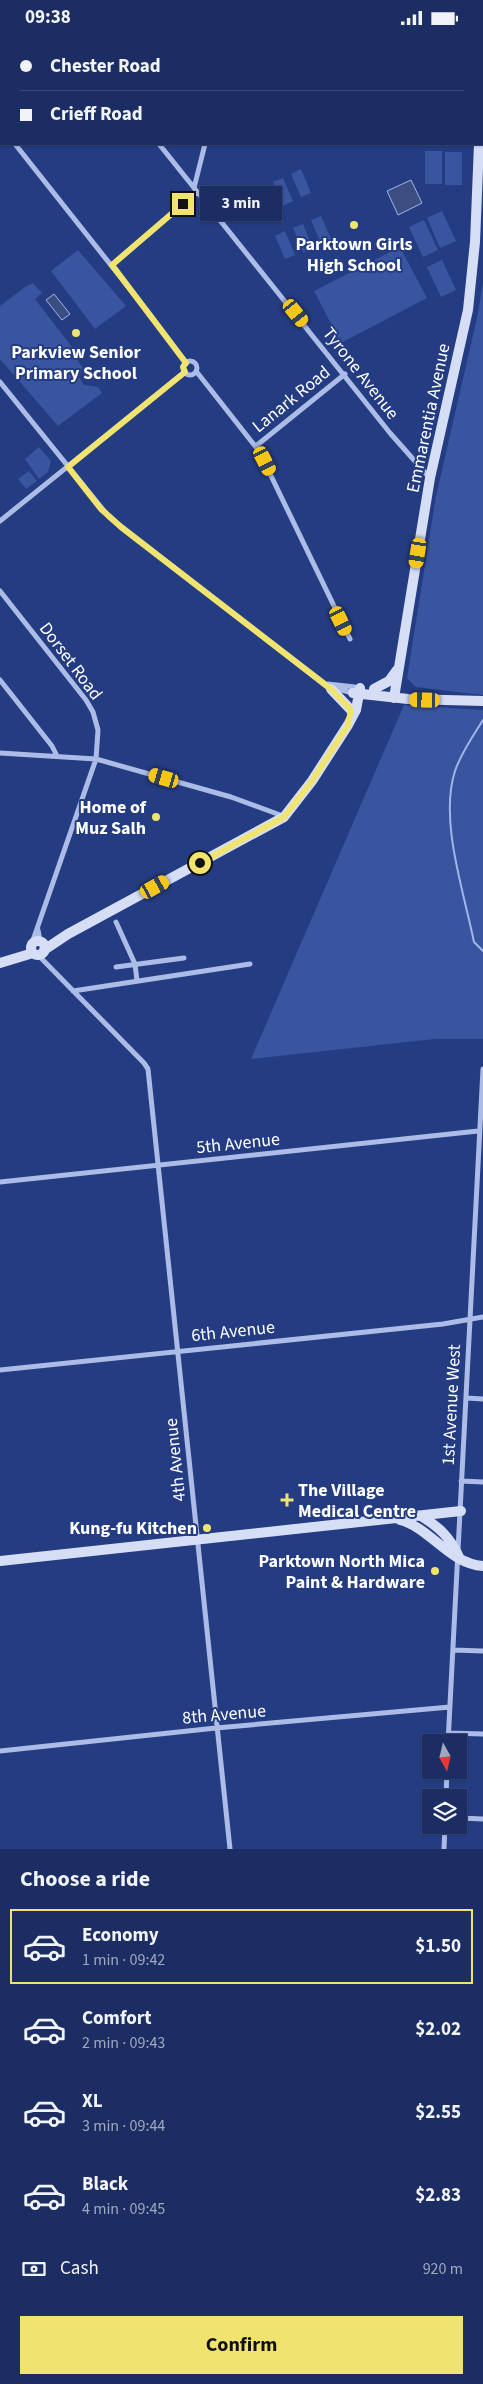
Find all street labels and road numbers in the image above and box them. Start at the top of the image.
street label: Tyrone Avenue [317,322,405,425]
street label: Emmarentia Avenue [400,341,457,495]
street label: Lanark Road [247,360,336,439]
street label: Dorset Road [33,617,108,705]
street label: 5th Avenue [195,1127,281,1160]
street label: 6th Avenue [190,1315,276,1348]
street label: 1st Avenue West [436,1344,467,1466]
street label: 4th Avenue [159,1417,192,1503]
street label: 8th Avenue [181,1698,267,1731]

